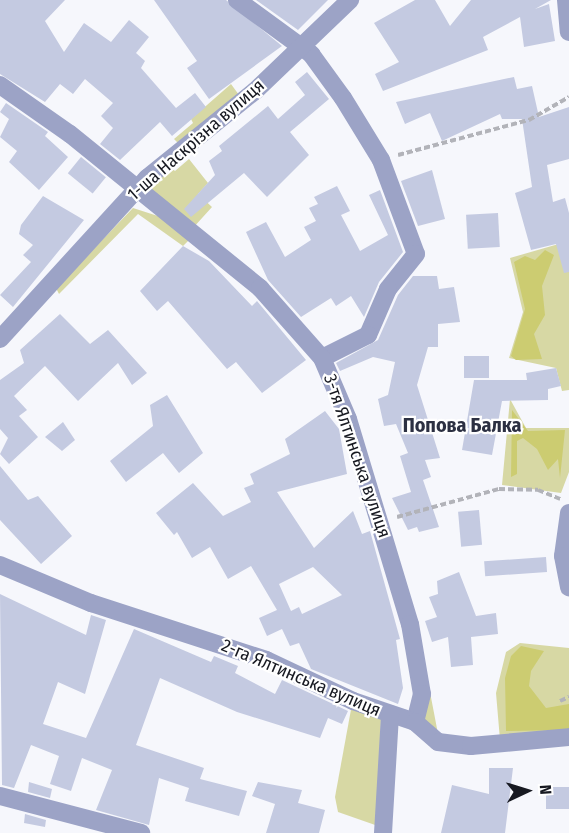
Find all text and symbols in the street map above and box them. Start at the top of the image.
street label: 1-ша Наскрізна вулиця [123,75,269,205]
street label: 3-тя Ялтинська вулиця [319,371,395,541]
district label: Попова Балка [403,413,521,437]
street label: 2-га Ялтинська вулиця [218,635,384,721]
north arrow [497,761,557,821]
text: N [536,784,555,795]

